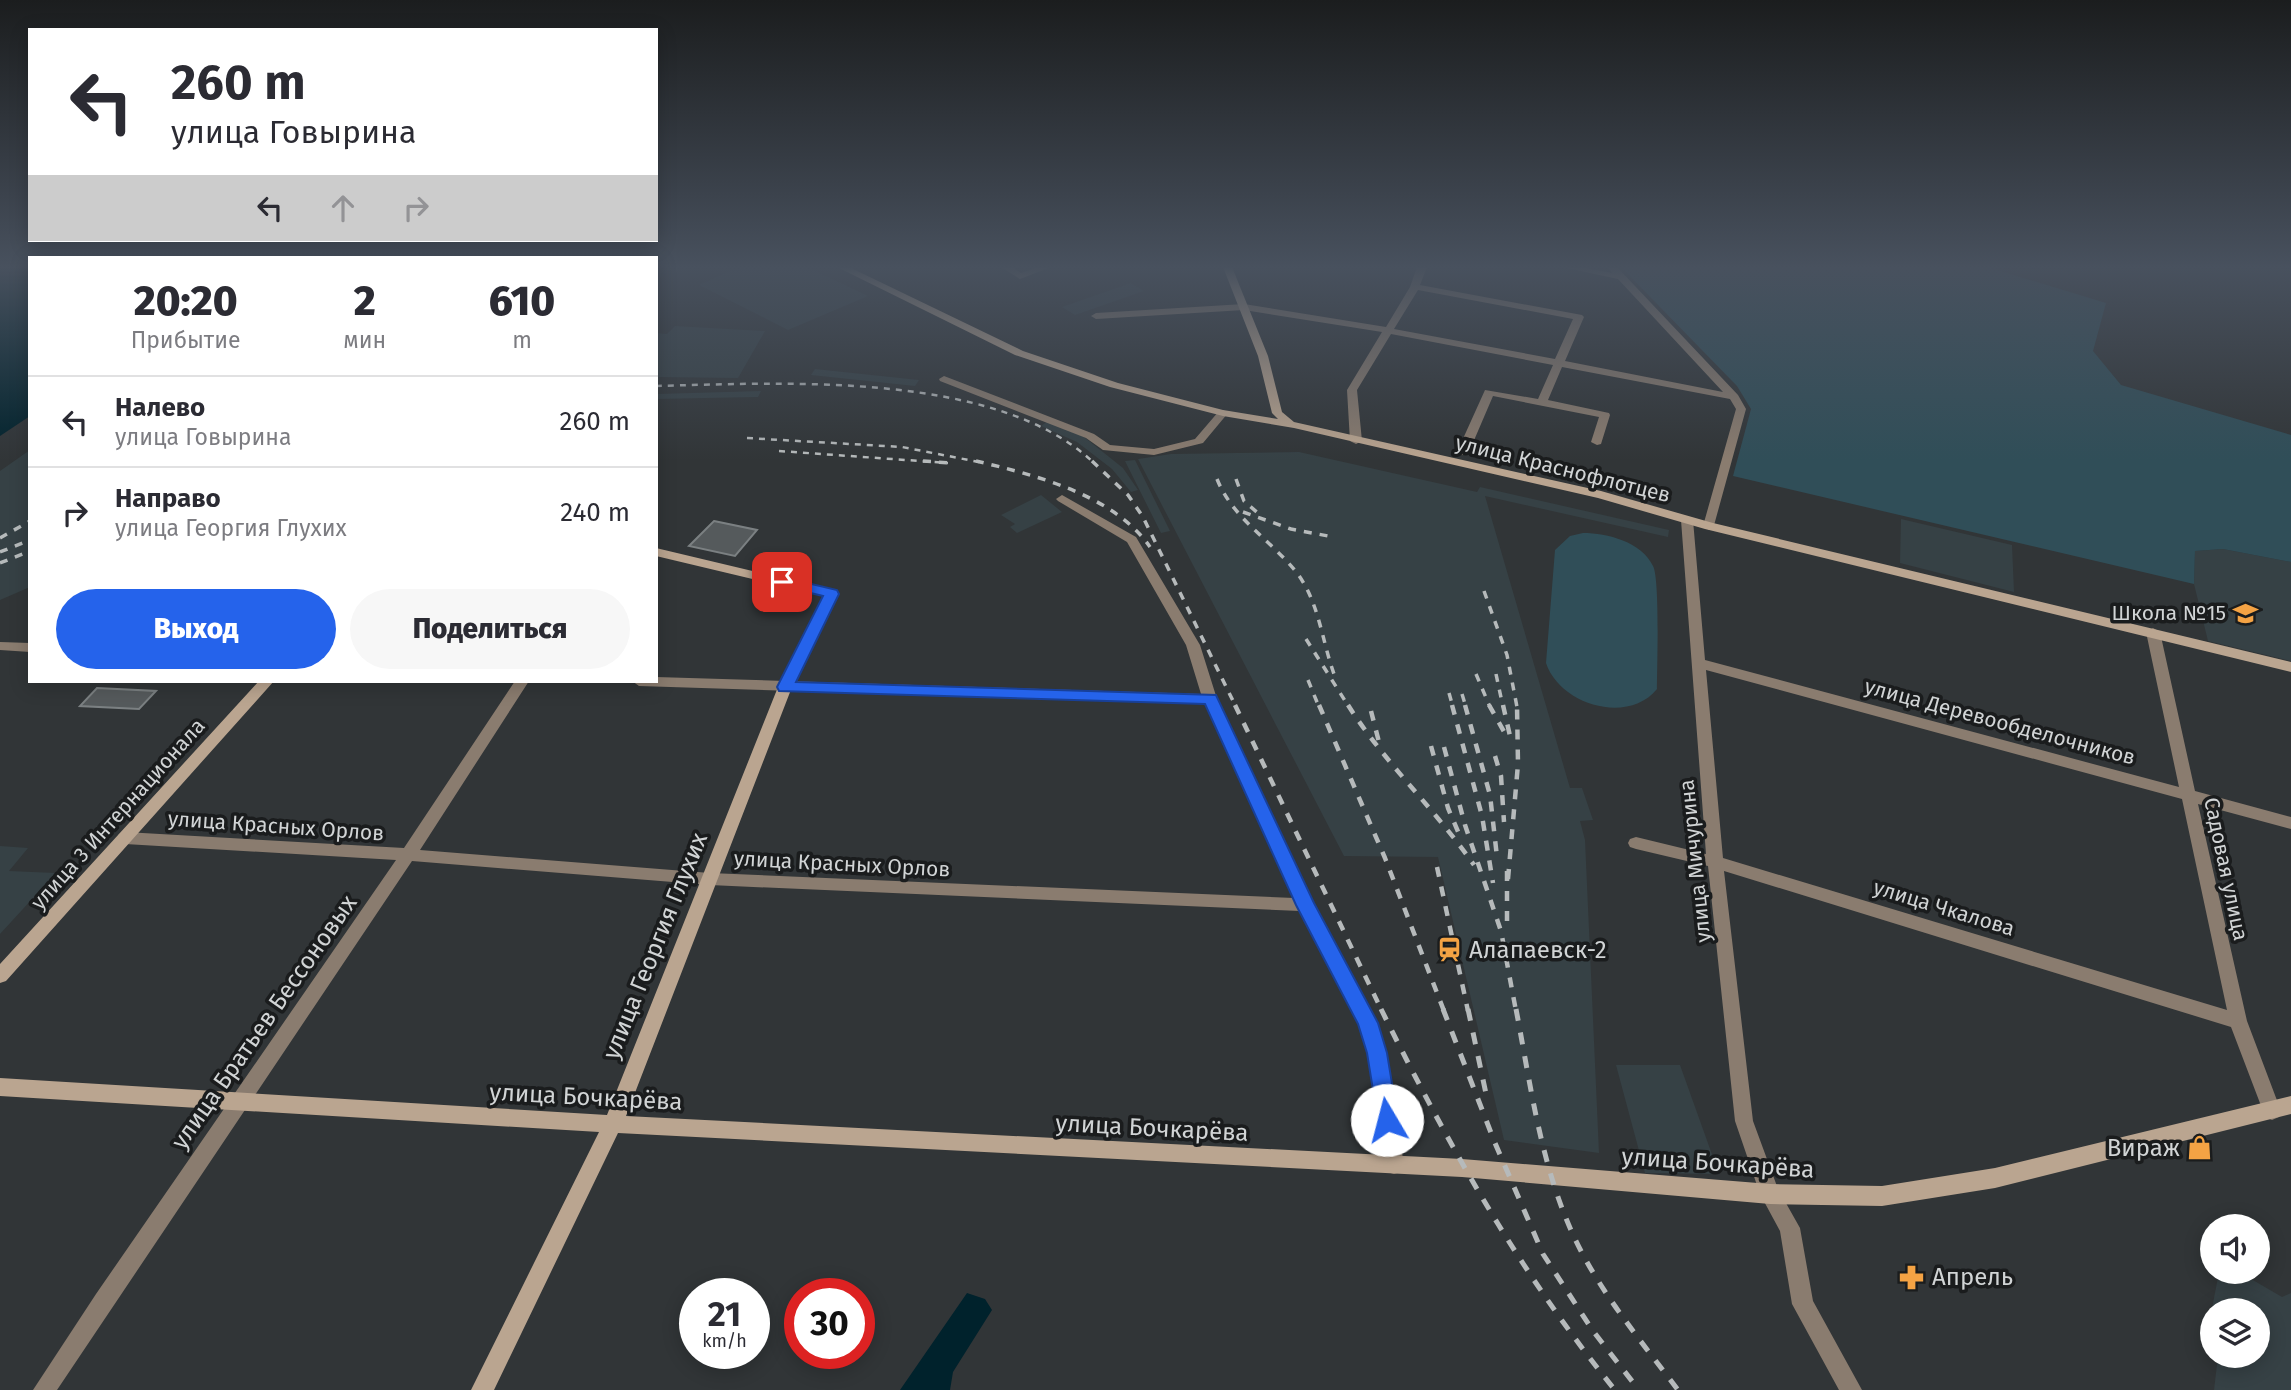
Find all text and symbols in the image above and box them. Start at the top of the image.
text: 260 m [171,53,306,112]
icon: left [56,56,147,147]
text: улица Говырина [171,113,417,151]
icon: left [251,189,289,227]
icon: ahead [324,189,362,227]
icon: right [397,189,435,227]
text: 20:20 [134,276,238,326]
text: 2 [354,276,376,326]
text: 610 [489,276,555,326]
text: Прибытие [131,326,241,354]
text: мин [343,326,386,354]
text: m [512,326,532,354]
text: Налево [115,392,205,423]
icon: left [56,403,94,441]
text: 260 m [560,406,630,437]
text: улица Говырина [115,423,291,451]
street label: улица Краснофлотцев [1453,430,1673,508]
text: Направо [115,483,221,514]
icon: right [56,494,94,532]
text: 240 m [560,497,630,528]
text: улица Георгия Глухих [115,514,347,542]
pin [752,552,812,612]
icon: arrive [763,563,801,601]
button: Выход [56,589,336,669]
button: Поделиться [350,589,630,669]
school or university icon: Школа №15 [2232,599,2260,627]
place label: Школа №15 [2112,600,2226,626]
street label: улица Деревообделочников [1862,673,2138,771]
street label: улица 3 Интернационала [25,713,211,915]
street label: улица Мичурина [1674,778,1716,944]
street label: Садовая улица [2198,795,2254,943]
street label: улица Красных Орлов [167,805,385,847]
street label: улица Георгия Глухих [597,828,713,1063]
street label: улица Красных Орлов [733,845,951,883]
street label: улица Чкалова [1870,874,2018,942]
street label: улица Братьев Бессоновых [165,889,363,1155]
station icon: Алапаевск-2 [1435,936,1463,964]
place label: Алапаевск-2 [1469,936,1607,964]
street label: улица Бочкарёва [489,1078,683,1116]
position arrow [1350,1083,1424,1157]
street label: улица Бочкарёва [1055,1109,1249,1147]
place label: Вираж [2107,1134,2180,1162]
shop icon: Вираж [2186,1134,2214,1162]
street label: улица Бочкарёва [1621,1142,1815,1184]
map controls [2200,1214,2270,1368]
button: sound [2200,1214,2270,1284]
pharmacy icon: Апрель [1898,1263,1926,1291]
place label: Апрель [1932,1263,2013,1291]
speed limit sign: 30 [784,1278,875,1369]
text: 21 [708,1293,741,1335]
button: layers [2200,1298,2270,1368]
text: km/h [702,1330,747,1352]

